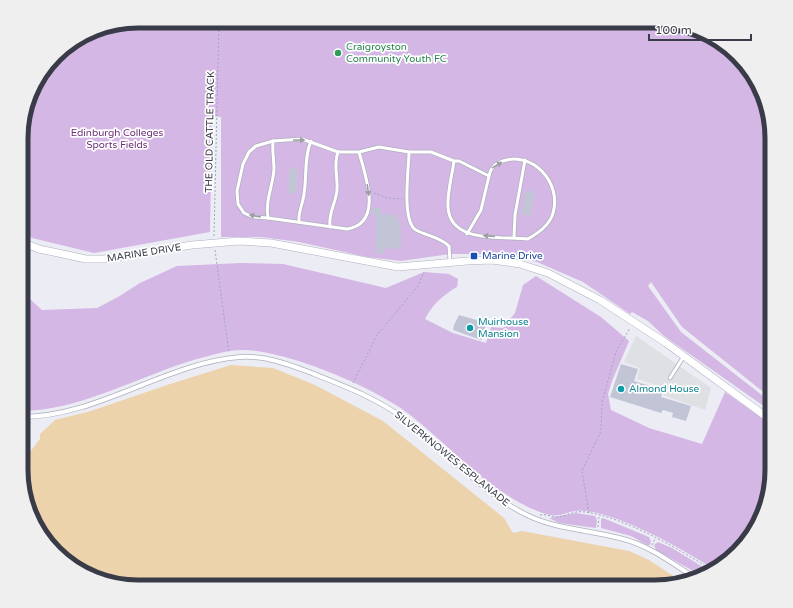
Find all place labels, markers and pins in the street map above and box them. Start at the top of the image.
place label: Craigroyston Community Youth FC [346,41,447,65]
marker: Craigroyston Community Youth FC [333,48,343,58]
place label: Marine Drive [482,250,543,262]
marker: Marine Drive [469,251,479,261]
place label: Muirhouse Mansion [478,316,529,340]
marker: Muirhouse Mansion [465,323,475,333]
place label: Almond House [629,383,700,395]
marker: Almond House [616,384,626,394]

